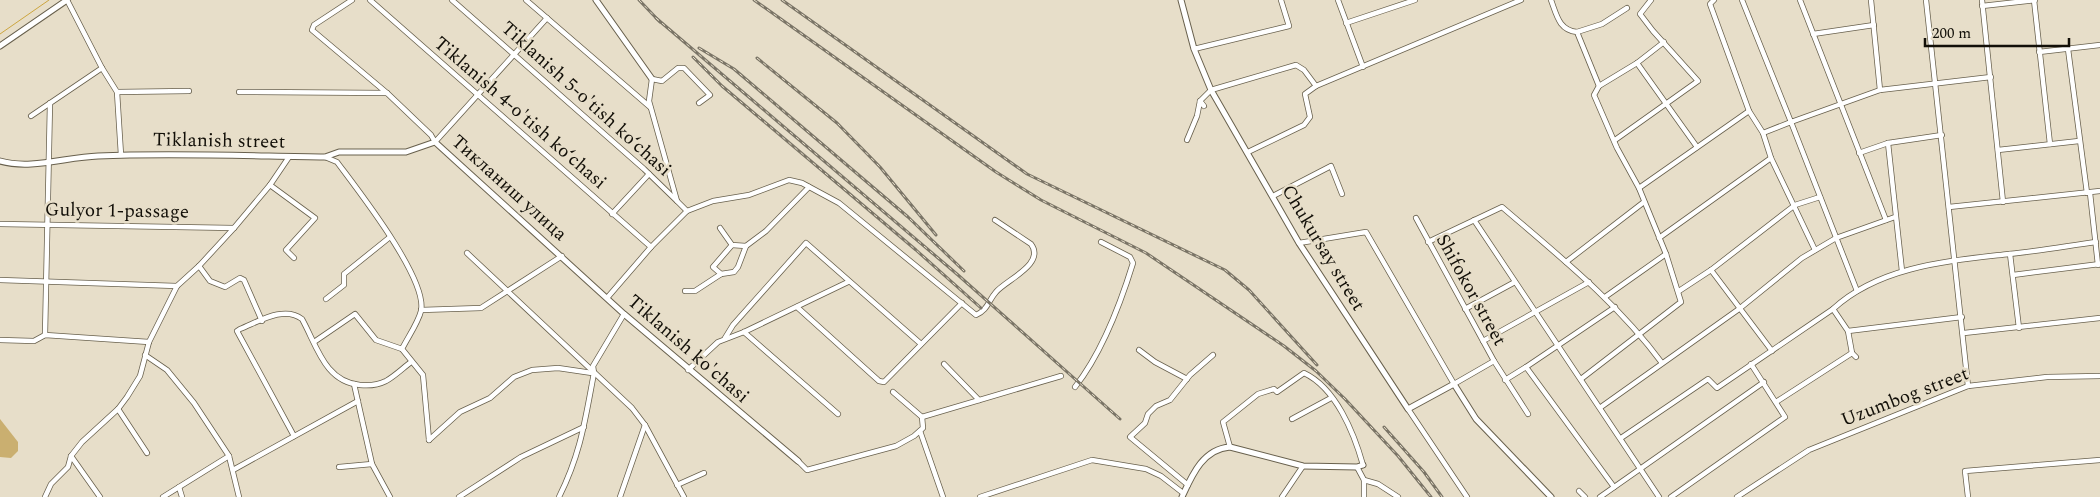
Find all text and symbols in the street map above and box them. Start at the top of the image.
street label: Tiklanish 5-o'tish ko‘chasi [494,14,678,184]
scale bar [1925,15,2069,47]
text: 200 m [1932,22,1971,45]
street label: Tiklanish 4-o'tish ko‘chasi [427,30,613,196]
street label: Tiklanish street [152,125,286,157]
street label: Тикланиш улица [444,128,574,249]
street label: Chukursay street [1274,179,1372,317]
street label: Gulyor 1-passage [45,195,189,227]
street label: Shifokor street [1428,229,1514,352]
street label: Tiklanish ko'chasi [620,288,756,410]
street label: Uzumbog street [1837,359,1973,435]

